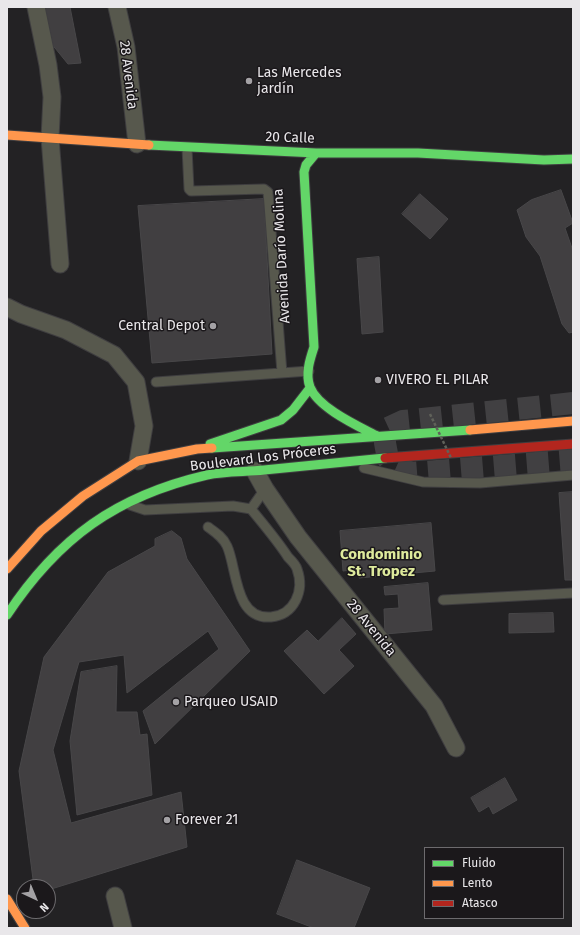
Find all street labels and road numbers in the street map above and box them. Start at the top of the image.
street label: 28 Avenida [115,40,141,110]
street label: 20 Calle [265,129,315,147]
street label: Avenida Darío Molina [270,188,294,324]
street label: Boulevard Los Próceres [189,441,337,475]
street label: 28 Avenida [343,596,399,660]

